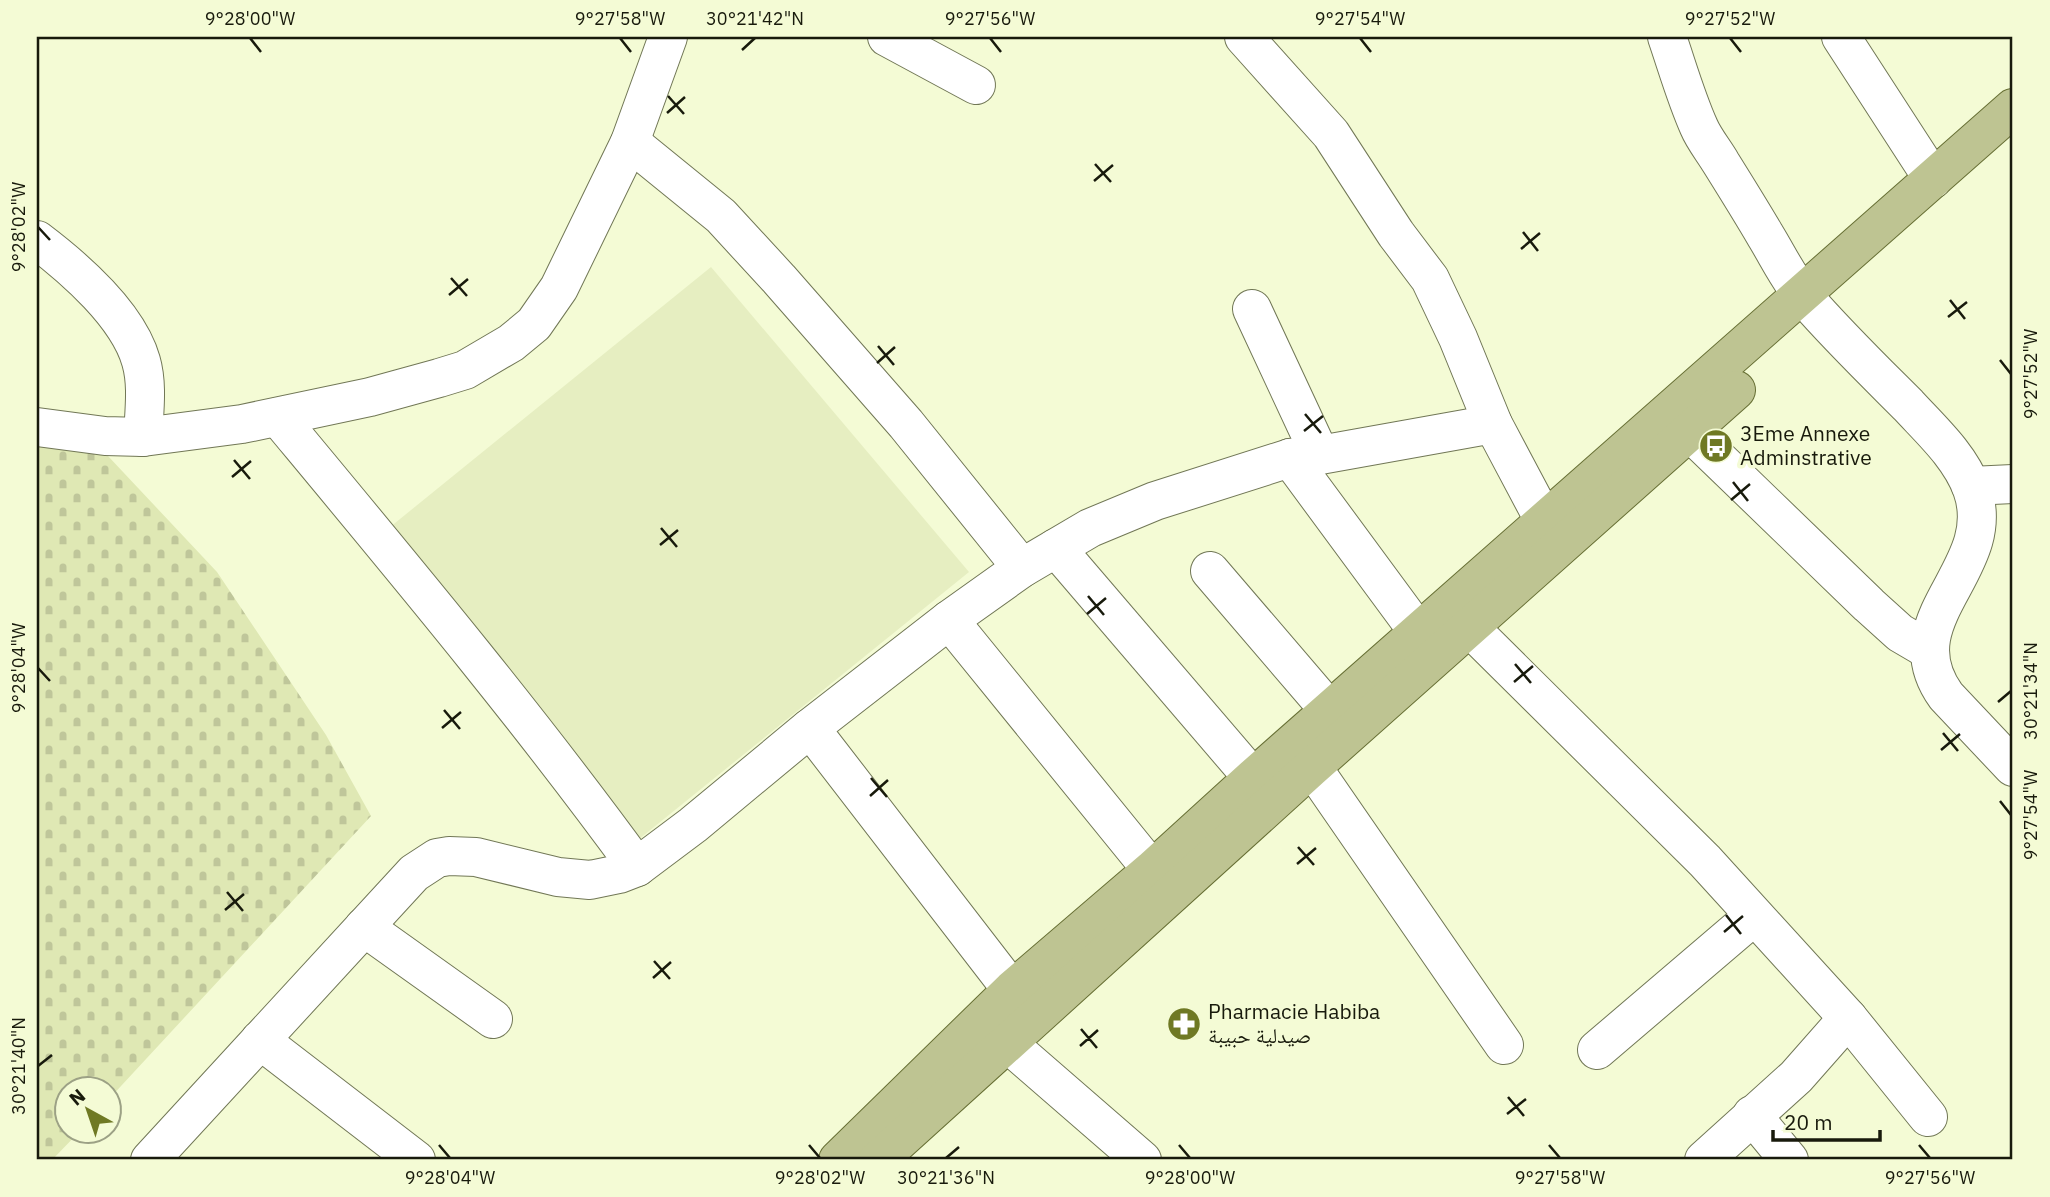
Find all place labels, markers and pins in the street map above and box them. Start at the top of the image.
place label: 3Eme Annexe Adminstrative [1740,419,1872,471]
bus stop icon: 3Eme Annexe Adminstrative [1697,427,1735,465]
place label: Pharmacie Habiba صيدلية حبيبة [1208,997,1380,1049]
pharmacy icon: Pharmacie Habiba صيدلية حبيبة [1165,1005,1203,1043]

